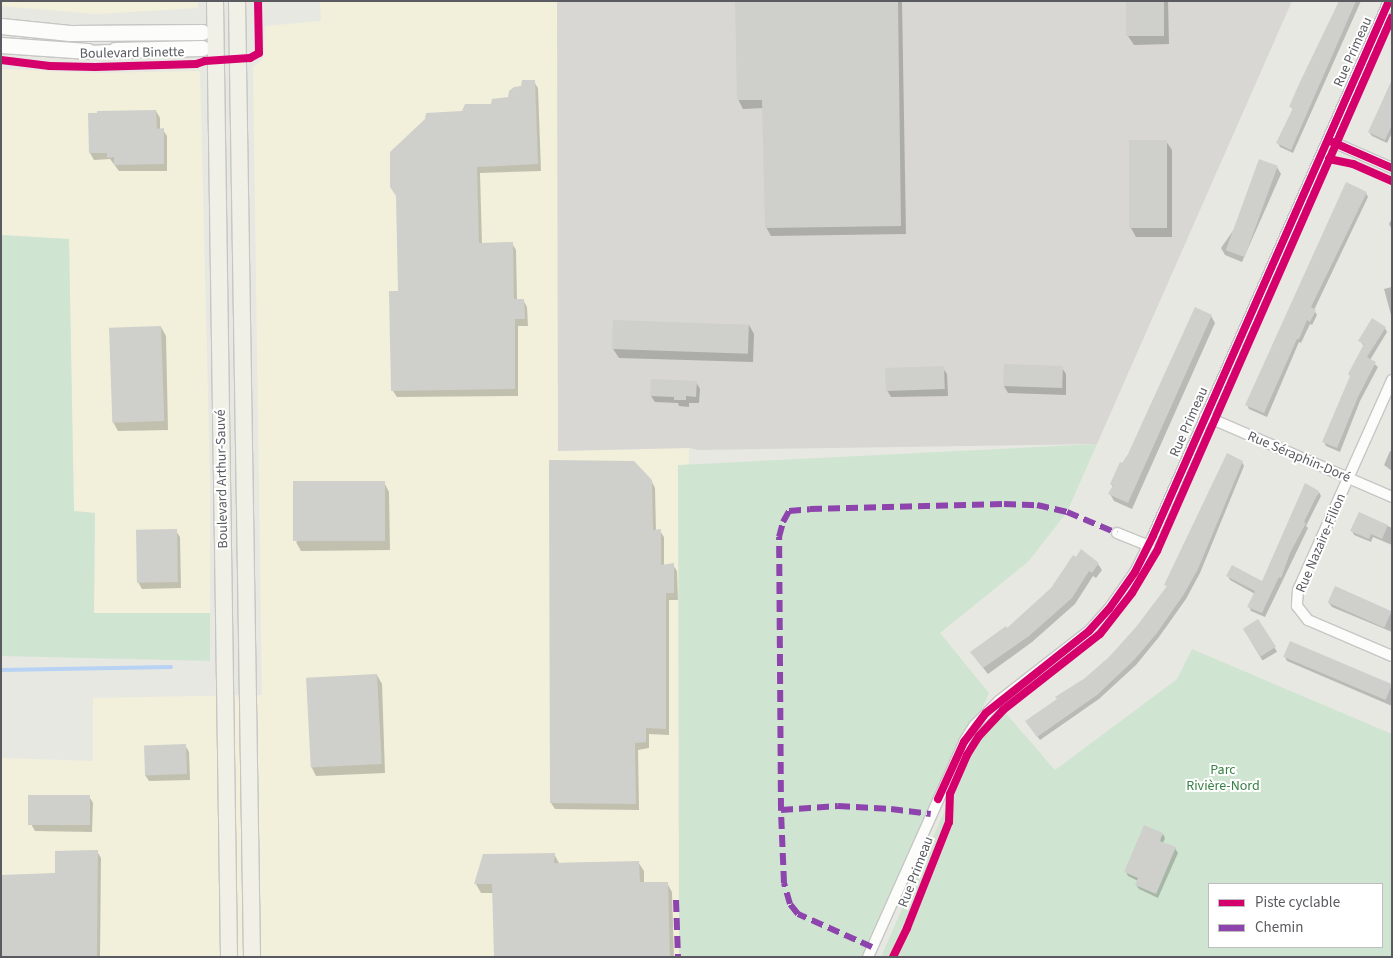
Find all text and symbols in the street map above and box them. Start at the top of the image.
street label: Rue Primeau [1330,15,1376,89]
street label: Boulevard Binette [80,44,184,62]
street label: Rue Primeau [1166,385,1212,459]
street label: Boulevard Arthur-Sauvé [212,409,232,549]
street label: Rue Séraphin-Doré [1245,428,1353,486]
street label: Rue Nazaire-Filion [1292,491,1350,595]
park label: Parc Rivière-Nord [1186,762,1260,794]
street label: Rue Primeau [895,834,937,910]
legend [1208,883,1383,948]
text: Piste cyclable [1255,892,1340,913]
text: Chemin [1255,917,1304,938]

